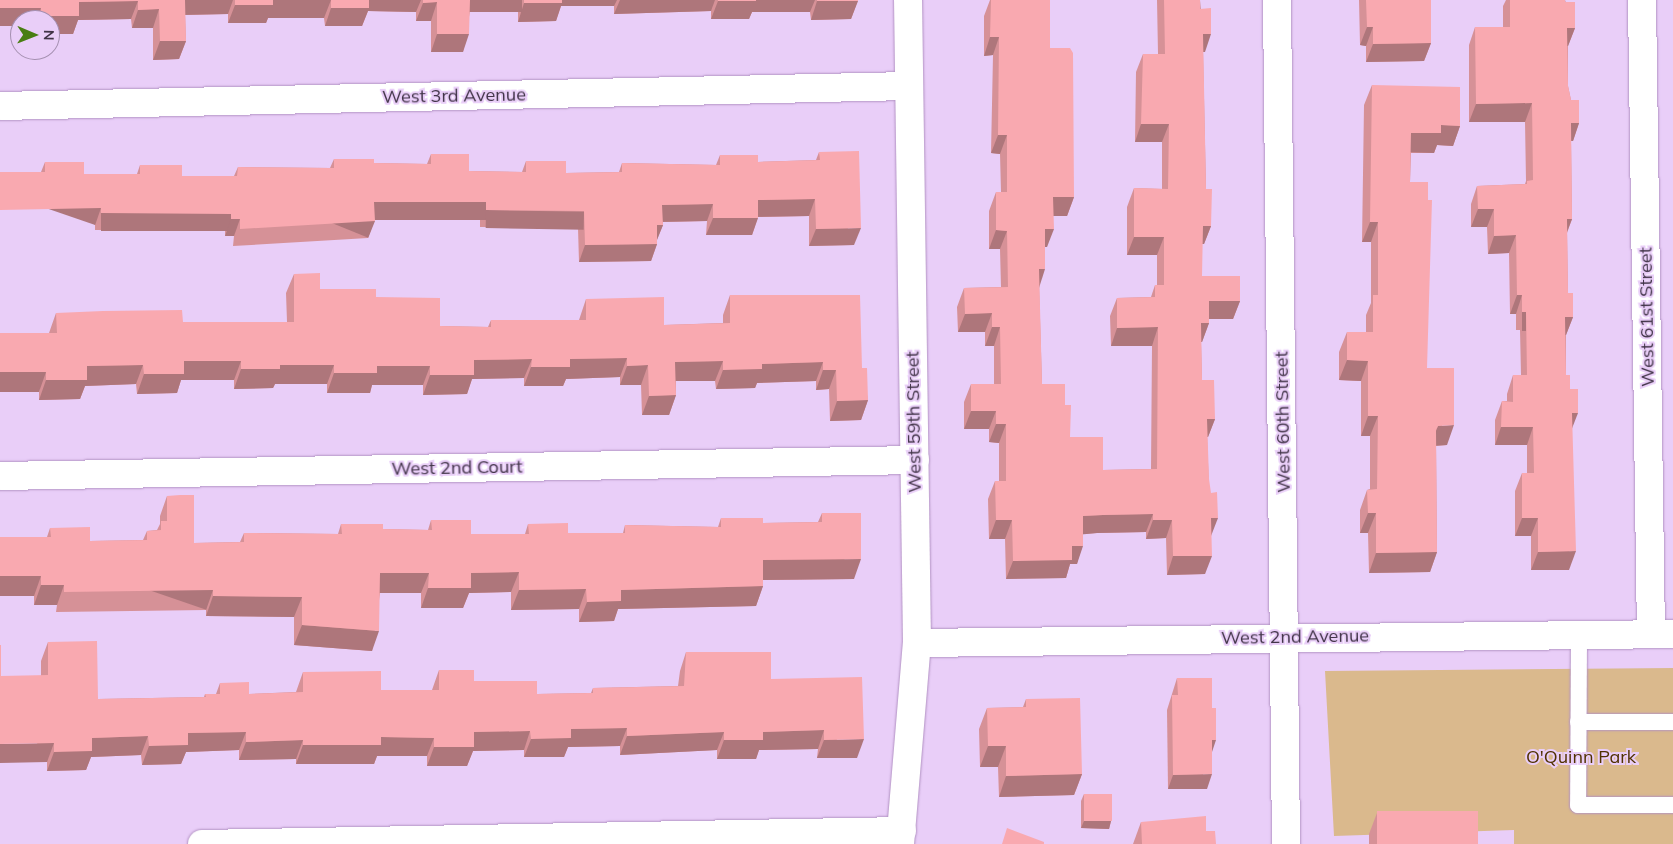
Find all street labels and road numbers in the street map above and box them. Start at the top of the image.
street label: West 3rd Avenue [382,84,526,108]
street label: West 61st Street [1635,247,1659,387]
street label: West 59th Street [902,351,926,493]
street label: West 60th Street [1271,351,1295,493]
street label: West 2nd Court [391,456,523,480]
street label: West 2nd Avenue [1221,625,1369,649]

